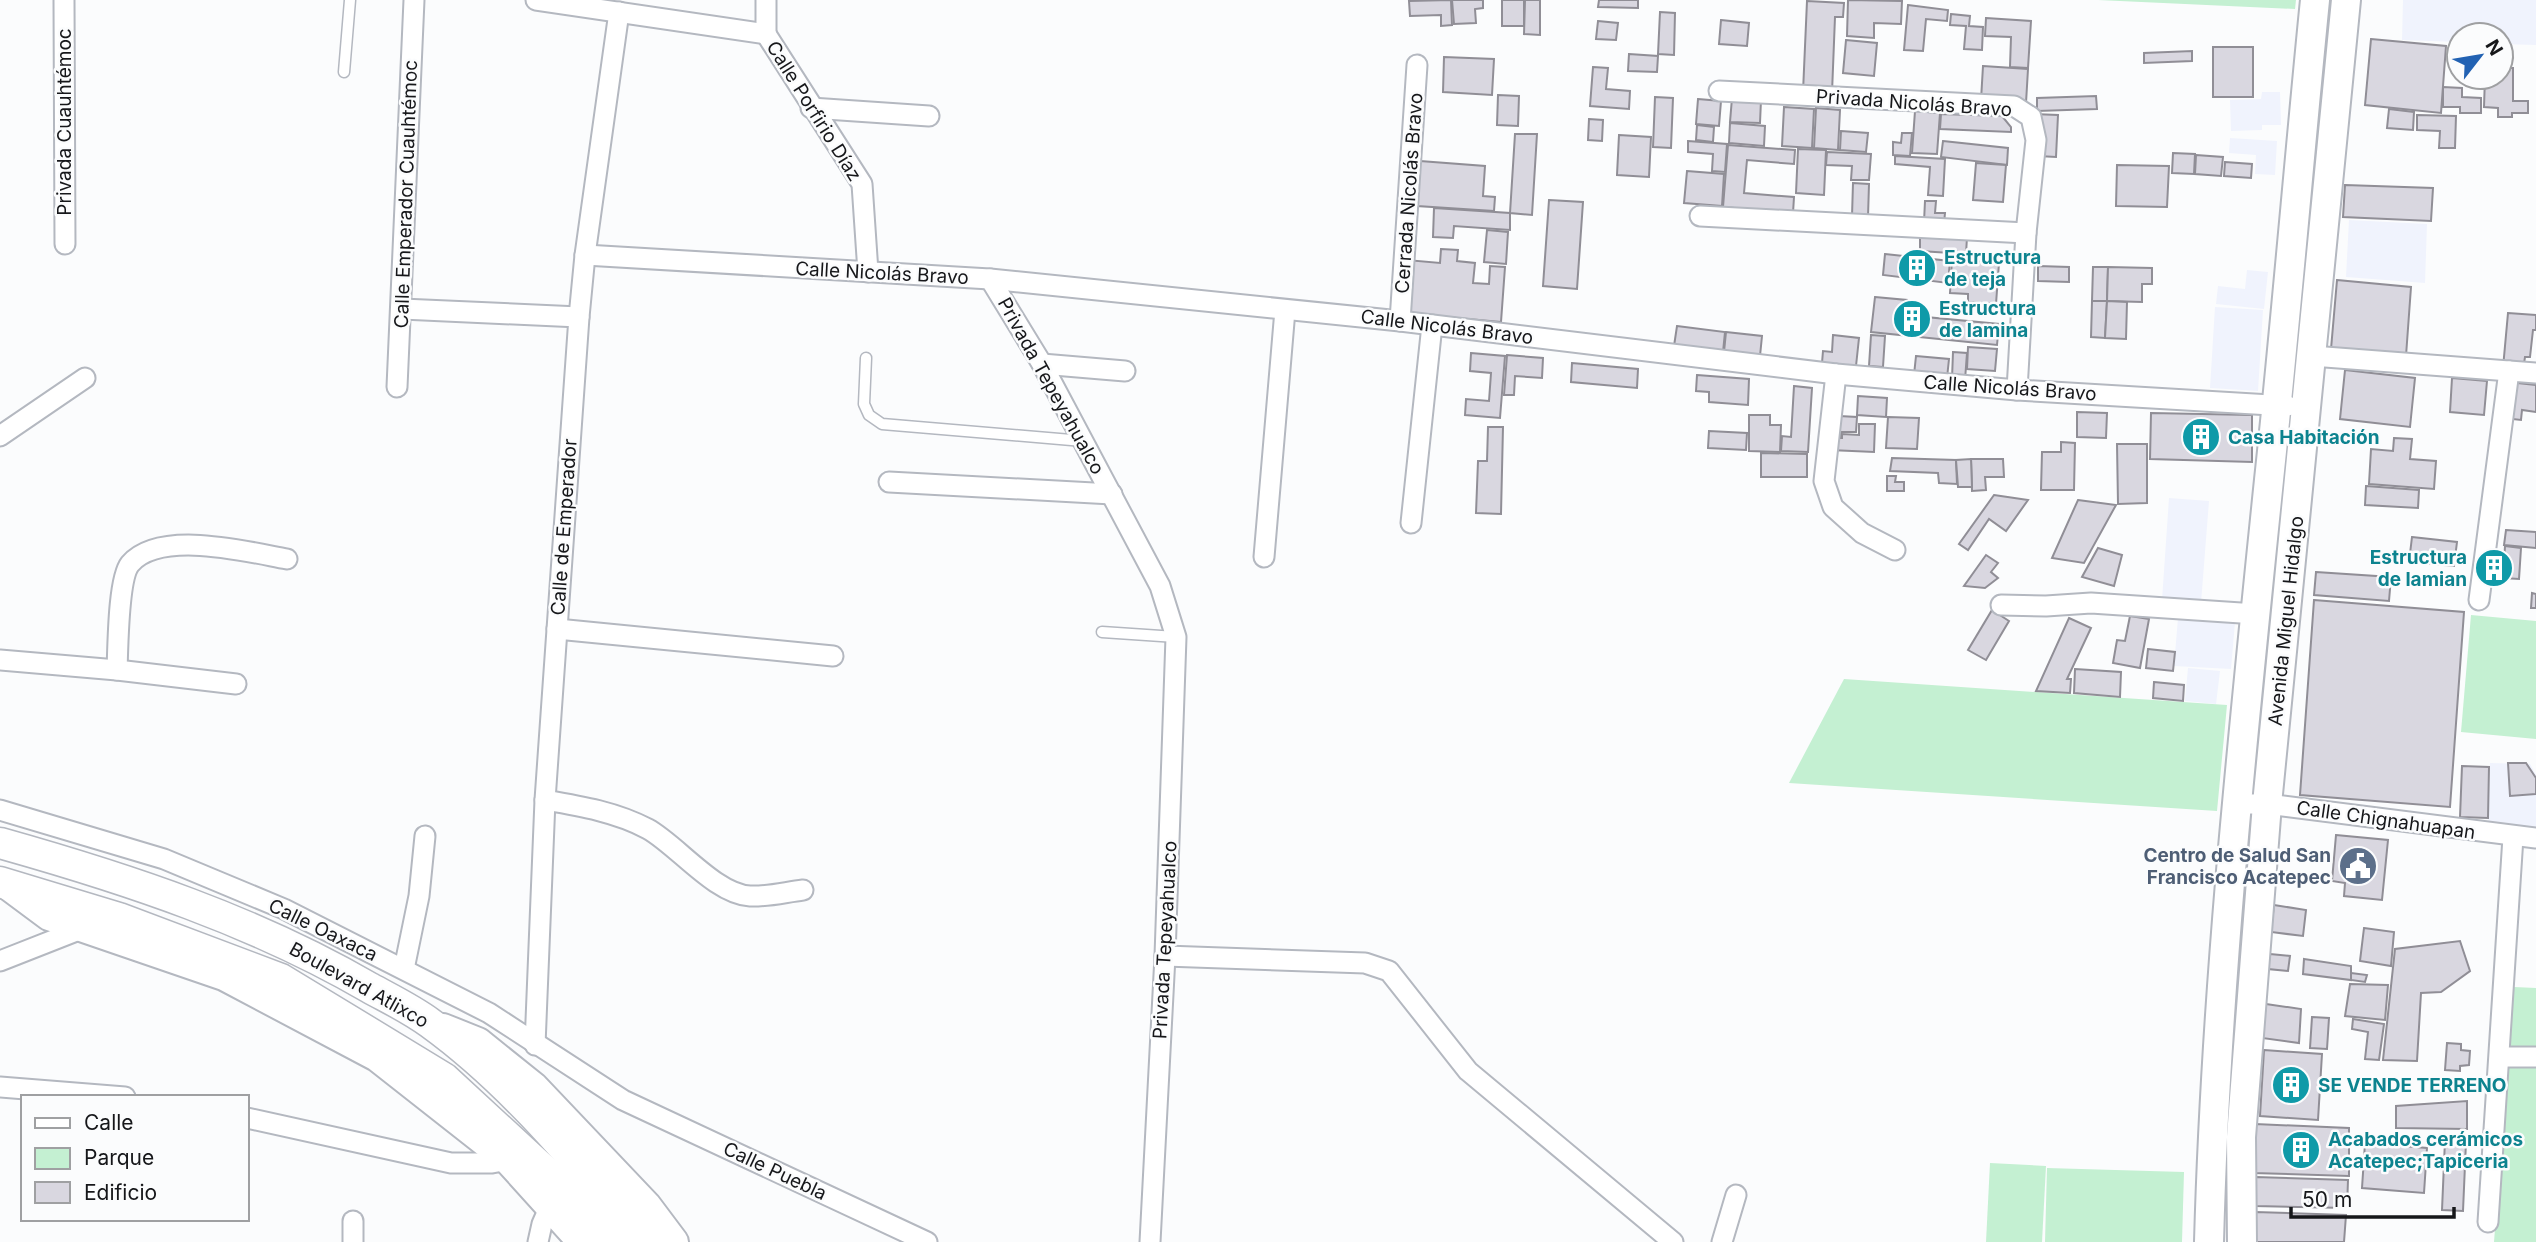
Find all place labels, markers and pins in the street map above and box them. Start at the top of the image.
place label: Estructura de teja [1944,246,2041,291]
building icon: Estructura de teja [1896,247,1938,289]
place label: Estructura de lamina [1939,297,2036,342]
building icon: Estructura de lamina [1891,298,1933,340]
building icon: Casa Habitación [2180,416,2222,458]
place label: Casa Habitación [2228,426,2380,449]
place label: Estructura de lamian [2370,546,2467,591]
building icon: Estructura de lamian [2473,547,2515,589]
place label: Centro de Salud San Francisco Acatepec [2143,844,2331,889]
public building icon: Centro de Salud San Francisco Acatepec [2337,845,2379,887]
building icon: SE VENDE TERRENO [2270,1064,2312,1106]
place label: SE VENDE TERRENO [2318,1074,2506,1097]
place label: Acabados cerámicos Acatepec;Tapiceria [2328,1128,2523,1173]
building icon: Acabados cerámicos Acatepec;Tapiceria [2280,1129,2322,1171]

